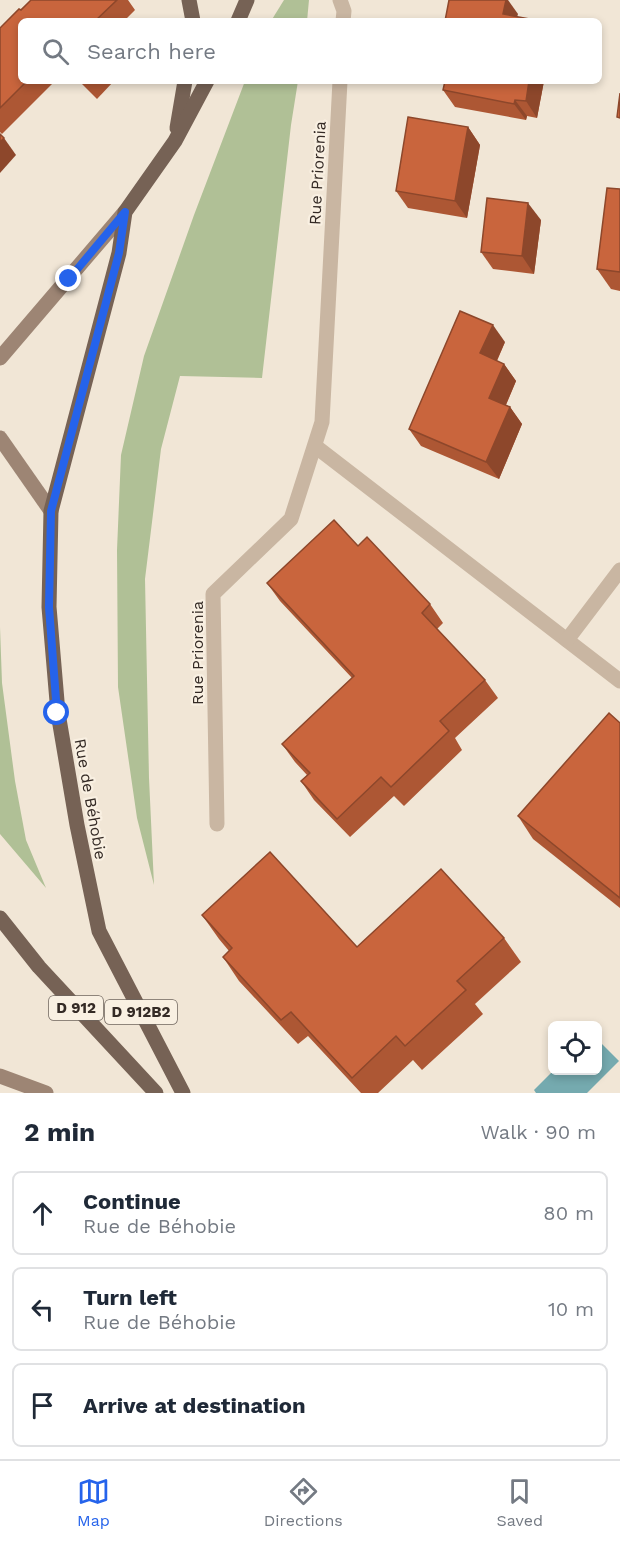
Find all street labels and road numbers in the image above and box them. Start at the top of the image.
street label: Rue Priorenia [305,121,330,225]
street label: Rue Priorenia [188,601,207,705]
street label: Rue de Béhobie [71,737,110,861]
road number: D 912 [49,996,103,1020]
road number: D 912B2 [105,1000,177,1024]

